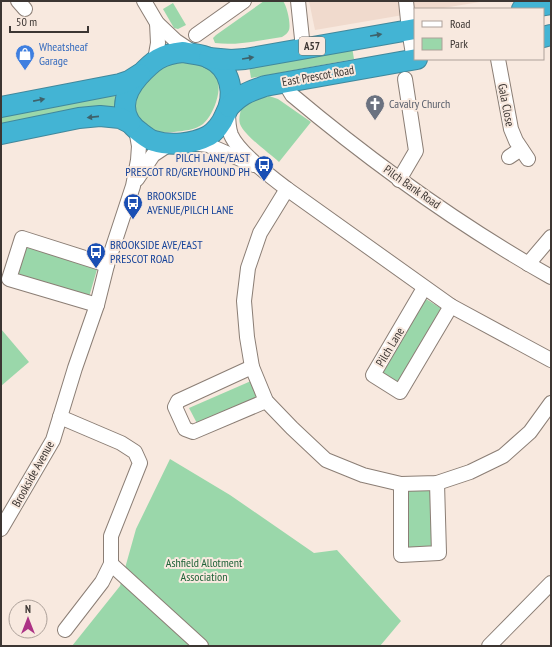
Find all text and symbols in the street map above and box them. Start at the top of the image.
scale bar [10,8,88,34]
legend [414,8,544,60]
text: 50 m [16,14,37,29]
text: Road [450,16,470,31]
one-way arrow [370,32,382,38]
text: Park [450,36,468,51]
road number: A57 [299,37,325,55]
place label: Wheatsheaf Garage [39,39,88,68]
shop icon: Wheatsheaf Garage [14,43,36,71]
one-way arrow [242,55,254,61]
street label: East Prescot Road [281,62,355,89]
street label: Gala Close [495,82,518,128]
church icon: Cavalry Church [364,93,386,121]
place label: Cavalry Church [389,96,450,111]
one-way arrow [33,97,45,103]
one-way arrow [86,113,99,120]
place label: PILCH LANE/EAST PRESCOT RD/GREYHOUND PH [125,150,251,179]
bus stop icon: PILCH LANE/EAST PRESCOT RD/GREYHOUND PH [253,154,275,182]
street label: Pilch Bank Road [381,162,444,212]
place label: BROOKSIDE AVENUE/PILCH LANE [147,188,234,217]
bus stop icon: BROOKSIDE AVENUE/PILCH LANE [122,192,144,220]
place label: BROOKSIDE AVE/EAST PRESCOT ROAD [110,237,203,266]
bus stop icon: BROOKSIDE AVE/EAST PRESCOT ROAD [85,241,107,269]
street label: Pilch Lane [372,325,407,369]
street label: Brookside Avenue [8,438,57,509]
park label: Ashfield Allotment Association [166,555,243,584]
north arrow [8,599,48,639]
text: N [25,602,31,616]

